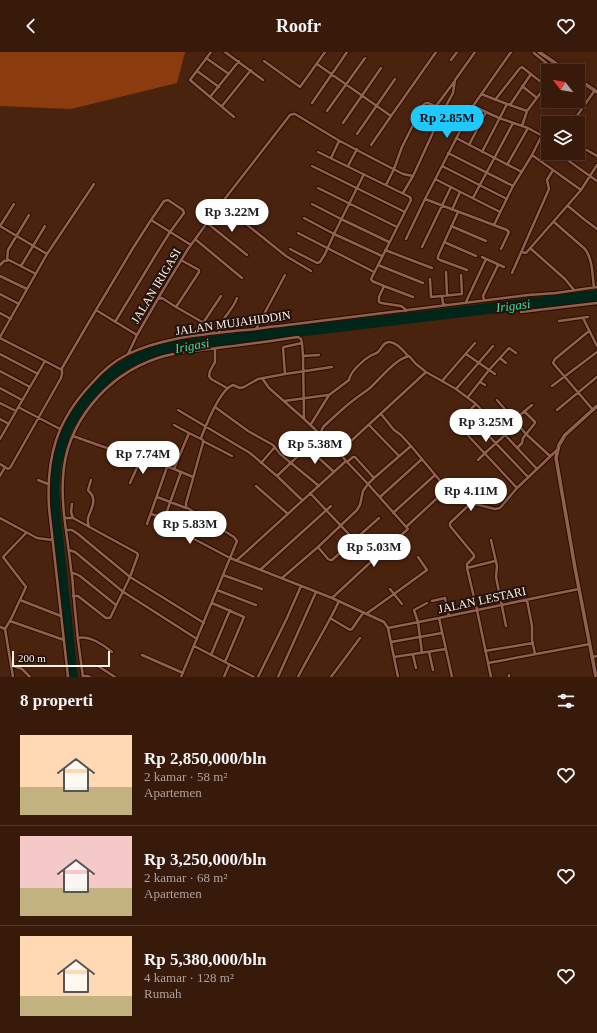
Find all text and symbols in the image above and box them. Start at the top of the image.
icon: back [20,15,42,37]
icon: heart [555,15,577,37]
text: Roofr [276,16,321,36]
north arrow [541,64,585,108]
map controls [541,64,585,160]
pin: Rp 2.85M [406,105,488,139]
text: Rp 2.85M [420,110,474,125]
button: layers [541,116,585,160]
pin: Rp 3.22M [191,199,273,233]
text: Rp 3.22M [205,204,259,219]
street label: JALAN IRIGASI [128,246,184,326]
water label: Irigasi [494,296,532,315]
street label: JALAN MUJAHIDDIN [174,308,292,338]
water label: Irigasi [173,335,211,356]
pin: Rp 3.25M [445,409,527,443]
text: Rp 3.25M [459,414,513,429]
pin: Rp 5.38M [274,431,356,465]
text: Rp 5.38M [288,436,342,451]
pin: Rp 7.74M [102,441,184,475]
text: Rp 7.74M [116,446,170,461]
pin: Rp 4.11M [430,478,512,512]
text: Rp 4.11M [444,483,498,498]
pin: Rp 5.83M [149,511,231,545]
text: Rp 5.83M [163,516,217,531]
pin: Rp 5.03M [333,534,415,568]
text: Rp 5.03M [347,539,401,554]
street label: JALAN LESTARI [437,584,527,616]
scale bar [12,649,110,668]
text: 200 m [18,652,46,664]
icon: filters [555,690,577,712]
text: 8 properti [20,691,93,710]
text: Rp 2,850,000/bln [144,749,266,768]
icon: home [52,751,100,799]
icon: heart [555,764,577,786]
text: 2 kamar · 58 m² [144,769,227,784]
text: Apartemen [144,785,202,800]
text: Rp 3,250,000/bln [144,850,266,869]
icon: home [52,852,100,900]
icon: heart [555,865,577,887]
text: 2 kamar · 68 m² [144,870,227,885]
text: Apartemen [144,886,202,901]
text: Rp 5,380,000/bln [144,950,266,969]
icon: home [52,952,100,1000]
icon: heart [555,965,577,987]
text: 4 kamar · 128 m² [144,970,234,985]
text: Rumah [144,986,182,1001]

